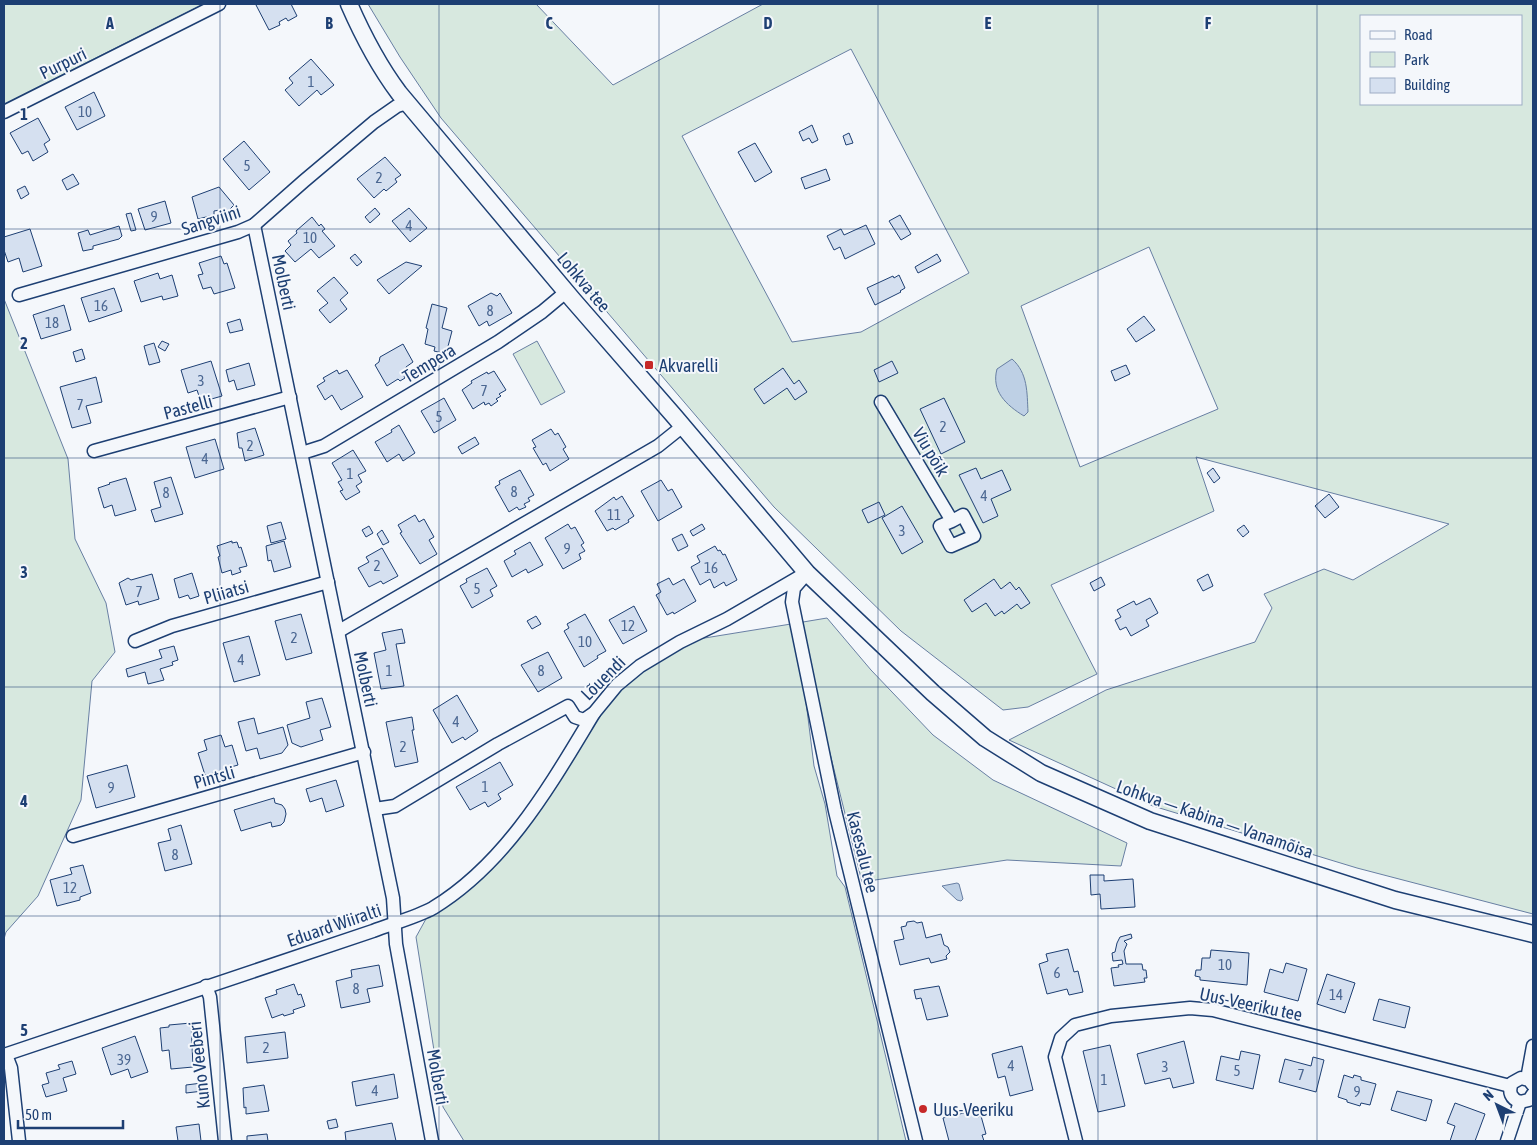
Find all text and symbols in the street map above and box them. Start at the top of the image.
text: A [105,14,114,32]
text: B [325,14,333,32]
text: C [545,14,553,32]
text: D [764,14,773,32]
text: E [985,14,992,32]
text: F [1205,14,1212,32]
legend [1360,15,1522,105]
text: Road [1404,26,1433,43]
street label: Purpuri [36,43,90,83]
text: Park [1404,51,1429,68]
house number: 1 [307,73,315,90]
text: Building [1404,76,1450,93]
house number: 10 [78,103,92,120]
text: 1 [20,105,28,123]
house number: 5 [243,157,251,174]
house number: 2 [375,169,383,186]
street label: Sangviini [179,201,243,239]
house number: 9 [150,208,158,225]
house number: 4 [405,217,413,234]
house number: 10 [303,229,317,246]
street label: Lohkva tee [553,248,615,316]
street label: Molberti [268,252,300,312]
house number: 16 [94,297,108,314]
house number: 8 [486,302,494,319]
house number: 18 [45,314,59,331]
text: 2 [20,334,28,352]
street label: Tempera [399,339,459,387]
place label: Akvarelli [659,355,719,376]
marker: Akvarelli [643,359,655,371]
house number: 3 [197,372,205,389]
house number: 7 [480,382,488,399]
street label: Pastelli [161,390,215,424]
house number: 7 [76,396,84,413]
house number: 5 [435,408,443,425]
house number: 2 [939,418,947,435]
street label: Viu põik [908,424,954,480]
house number: 2 [246,437,254,454]
house number: 4 [201,450,209,467]
house number: 1 [346,465,354,482]
house number: 8 [510,483,518,500]
house number: 8 [162,484,170,501]
house number: 4 [980,487,988,504]
house number: 11 [607,506,621,523]
house number: 3 [898,522,906,539]
house number: 9 [563,540,571,557]
house number: 2 [373,557,381,574]
house number: 16 [704,559,718,576]
text: 3 [20,563,28,581]
street label: Pliiatsi [201,576,251,608]
house number: 5 [473,580,481,597]
house number: 7 [135,583,143,600]
house number: 12 [621,617,635,634]
house number: 2 [290,629,298,646]
house number: 10 [578,633,592,650]
street label: Molberti [350,649,382,709]
house number: 4 [237,651,245,668]
street label: Lõuendi [577,652,629,704]
house number: 1 [385,662,393,679]
house number: 8 [537,662,545,679]
house number: 4 [452,713,460,730]
house number: 2 [399,738,407,755]
street label: Pintsli [191,761,237,793]
street label: Lohkva — Kabina — Vanamõisa [1114,775,1316,863]
house number: 1 [481,778,489,795]
house number: 9 [107,779,115,796]
text: 4 [19,792,28,810]
street label: Kasesalu tee [843,809,883,895]
house number: 8 [171,846,179,863]
house number: 12 [63,879,77,896]
street label: Eduard Wiiralti [284,899,384,951]
house number: 10 [1218,956,1232,973]
house number: 6 [1053,964,1061,981]
house number: 8 [352,980,360,997]
street label: Uus-Veeriku tee [1198,983,1304,1025]
house number: 14 [1329,986,1343,1003]
street label: Kuno Veeberi [184,1020,214,1110]
text: 5 [20,1021,28,1039]
house number: 2 [262,1039,270,1056]
street label: Molberti [423,1047,453,1107]
house number: 39 [117,1051,131,1068]
house number: 4 [1007,1057,1015,1074]
house number: 3 [1161,1058,1169,1075]
house number: 5 [1233,1062,1241,1079]
house number: 7 [1297,1066,1305,1083]
house number: 1 [1100,1071,1108,1088]
north arrow [1472,1080,1522,1130]
house number: 4 [371,1082,379,1099]
house number: 9 [1353,1083,1361,1100]
text: N [1480,1087,1497,1104]
scale bar [18,1098,122,1130]
place label: Uus-Veeriku [933,1099,1014,1120]
marker: Uus-Veeriku [917,1103,929,1115]
text: 50 m [25,1106,52,1123]

